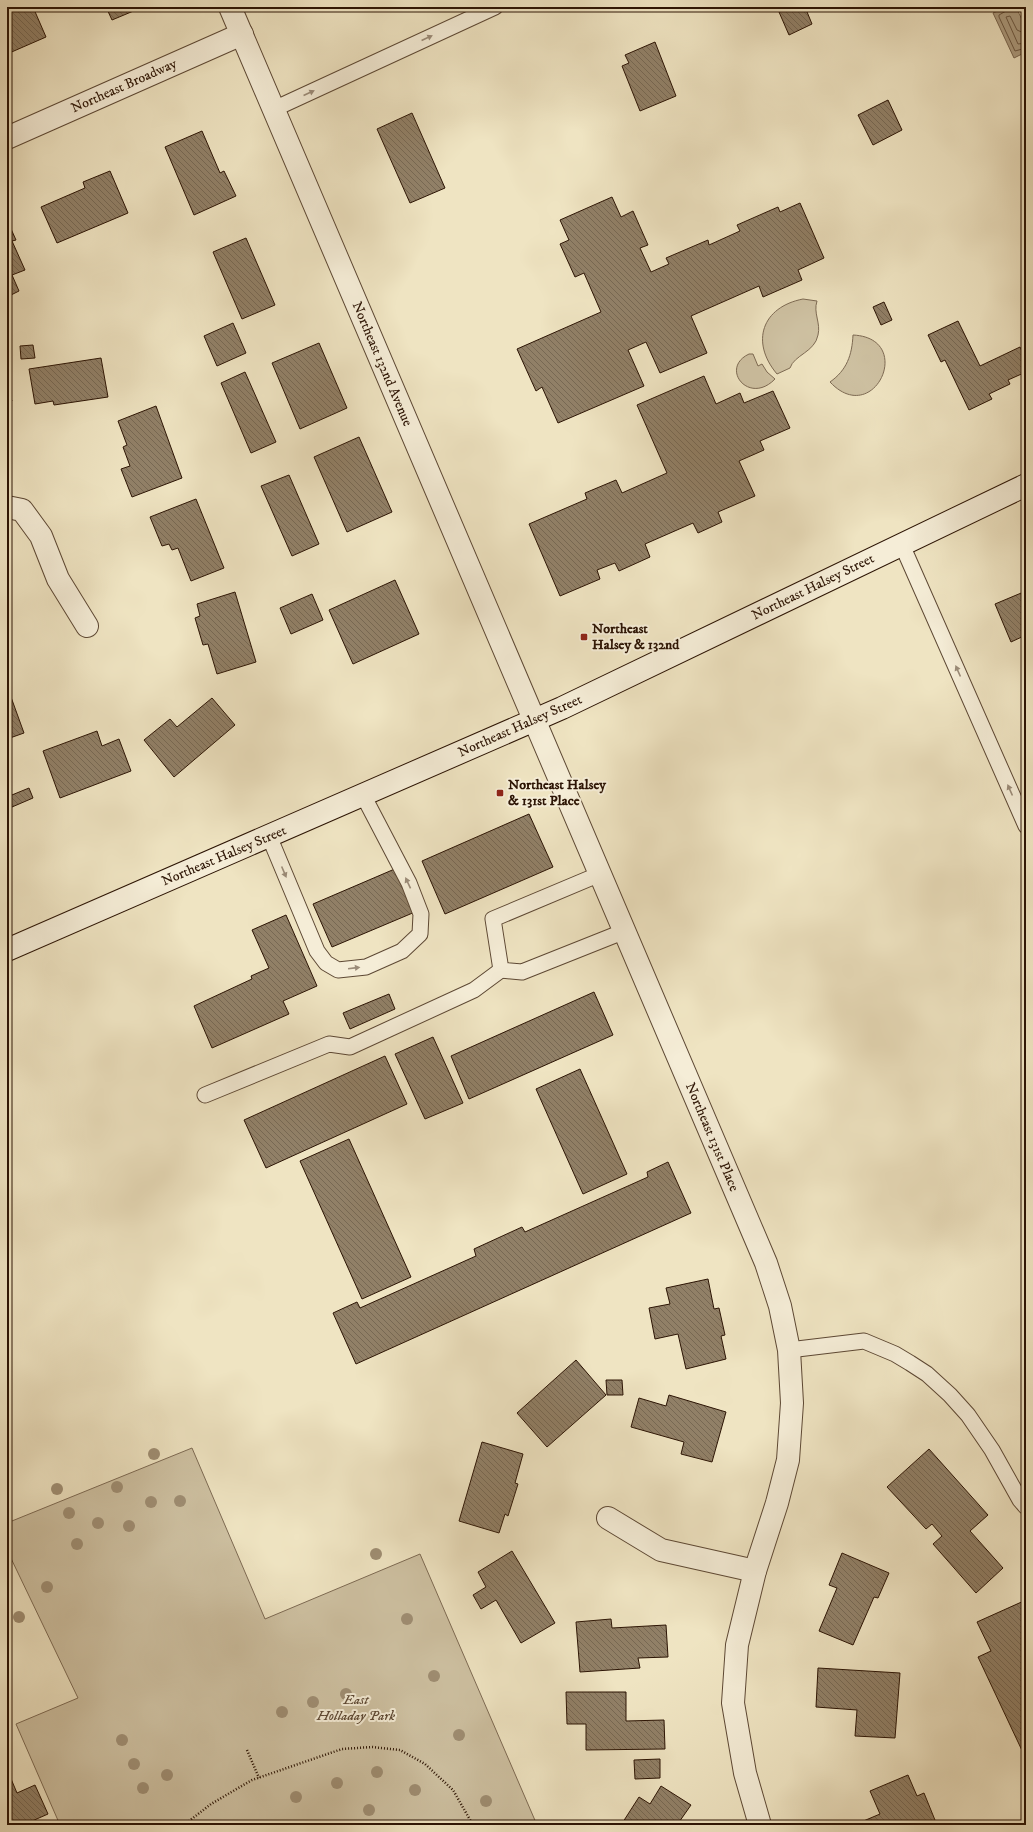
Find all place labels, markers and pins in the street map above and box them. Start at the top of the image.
place label: Northeast Halsey & 132nd [592,620,680,654]
marker: Northeast Halsey & 132nd [579,632,589,642]
place label: Northeast Halsey & 131st Place [508,776,606,810]
marker: Northeast Halsey & 131st Place [495,788,505,798]

